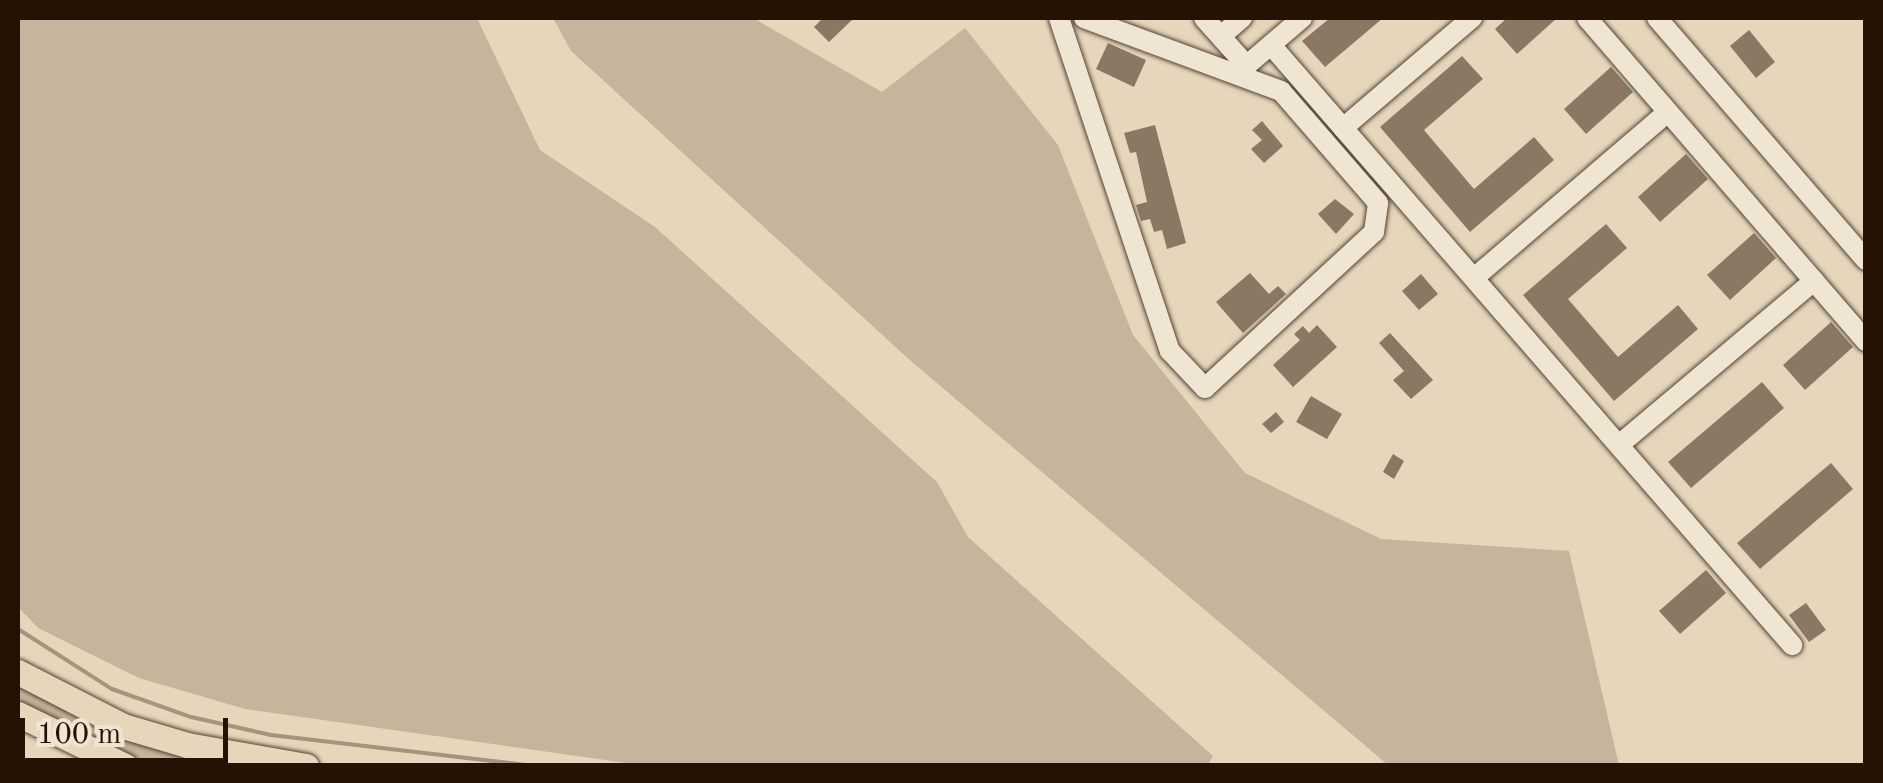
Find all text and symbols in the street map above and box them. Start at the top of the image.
scale bar [25,698,232,760]
text: 100 m [37,720,121,750]

